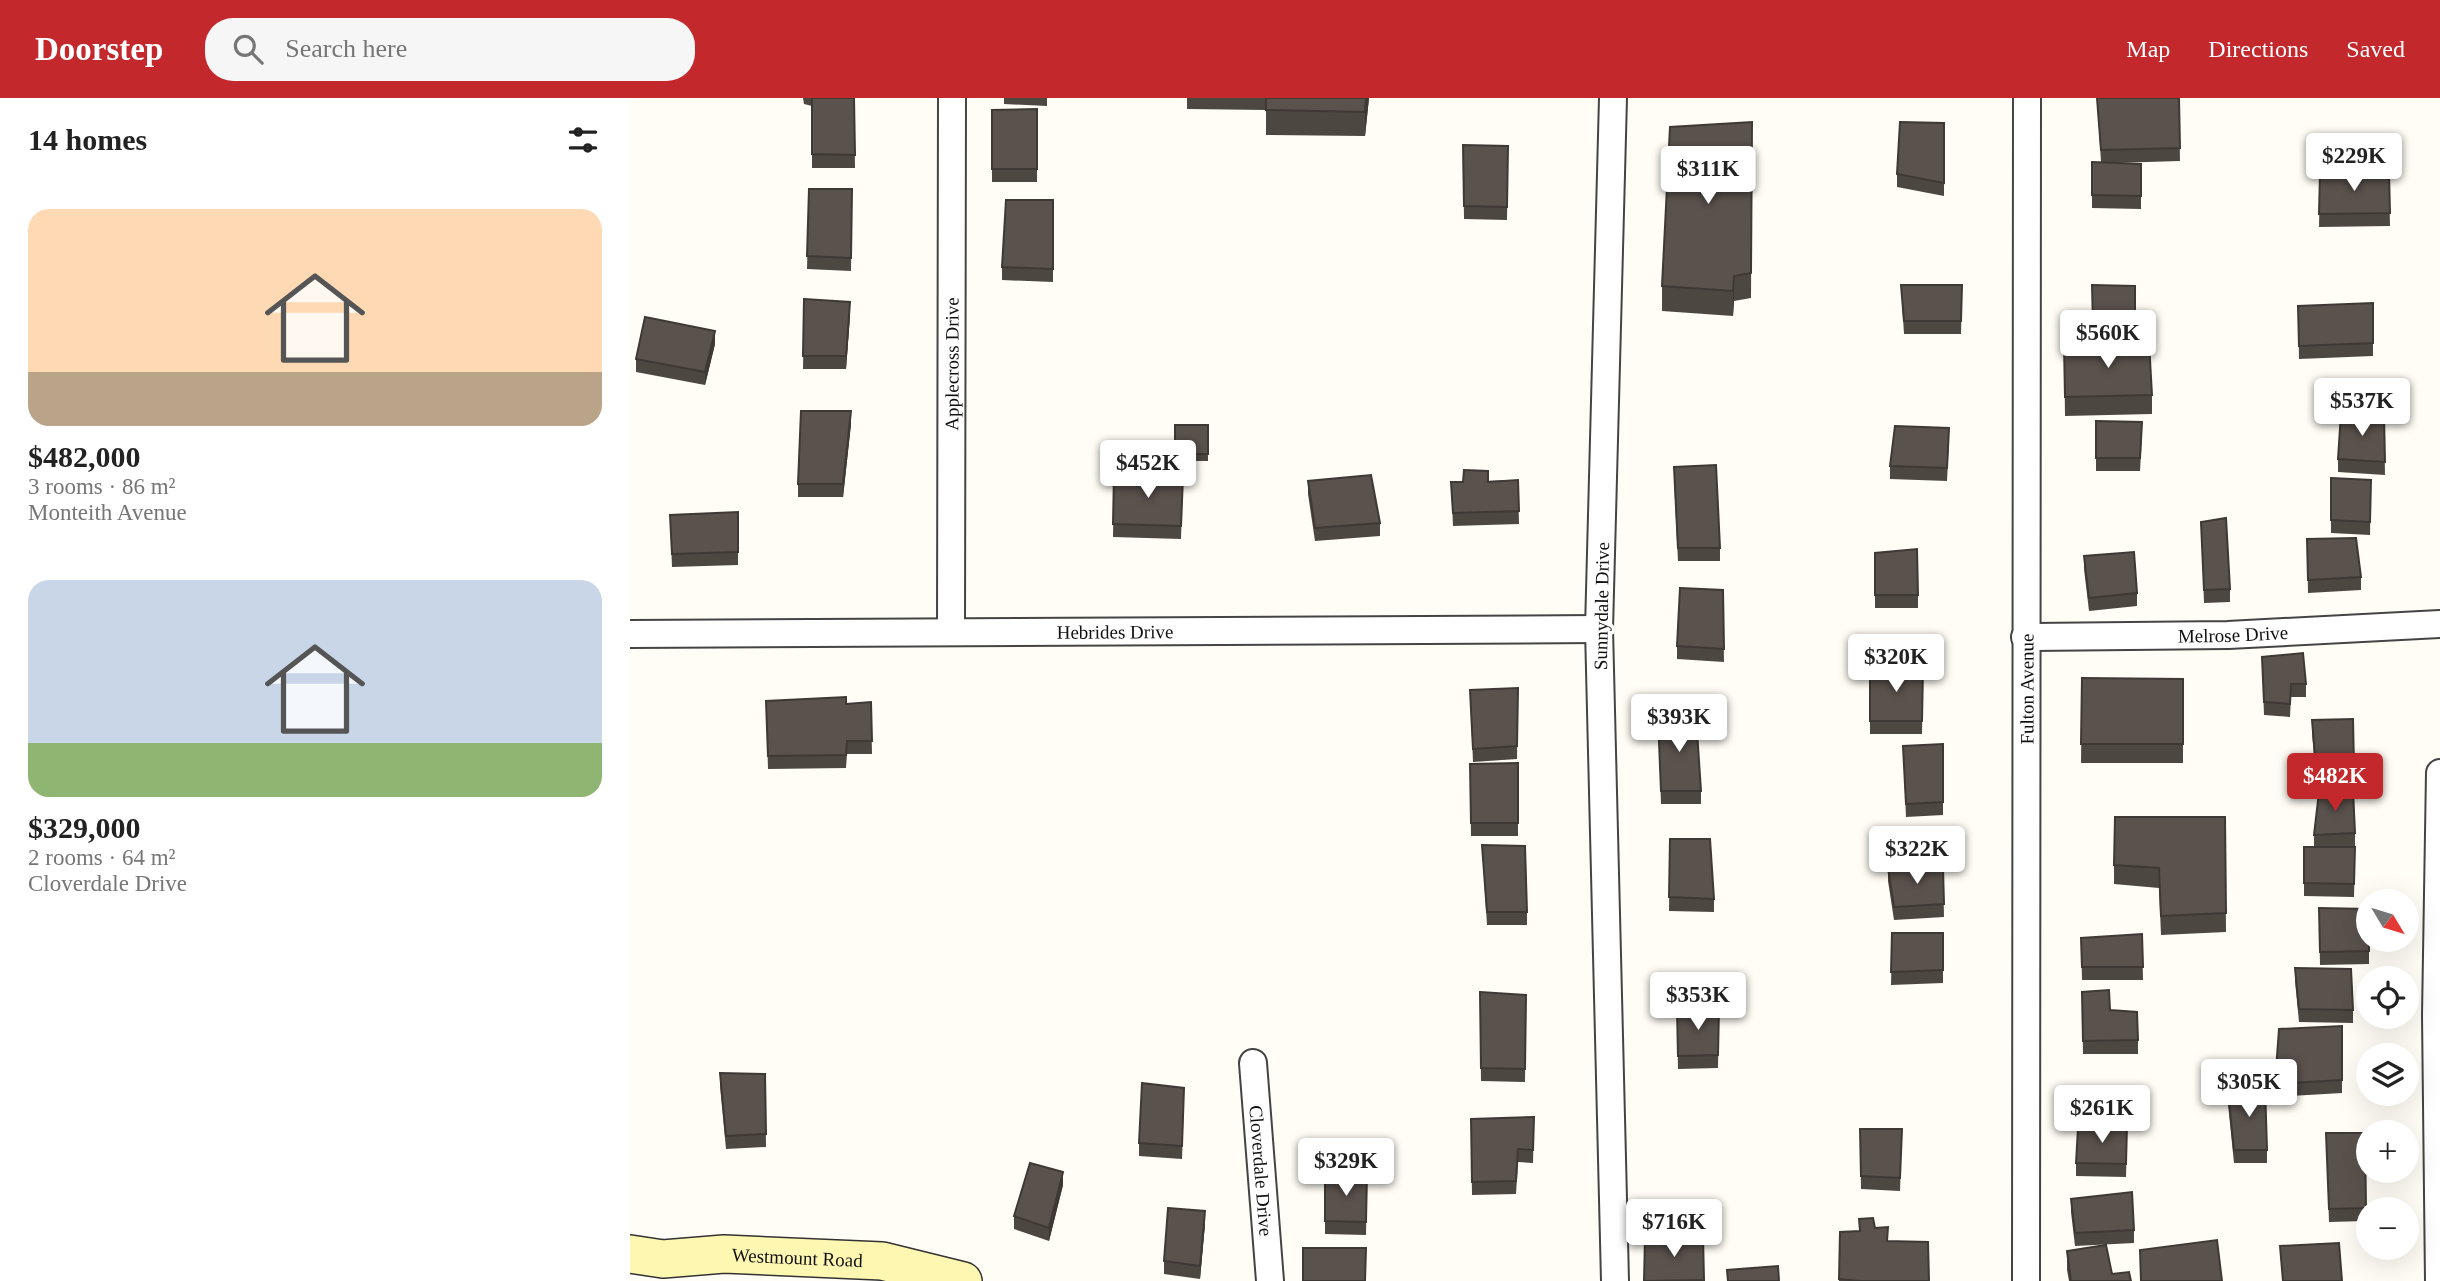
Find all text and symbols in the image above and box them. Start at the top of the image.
search box [205,18,695,81]
icon: search [229,30,267,68]
text: Doorstep [35,31,163,67]
text: Search here [285,34,407,63]
text: Map [2126,36,2170,62]
text: Directions [2208,36,2308,62]
text: Saved [2346,36,2405,62]
icon: filters [564,121,602,159]
text: 14 homes [28,123,147,156]
pin: $229K [2305,134,2403,193]
text: $229K [2322,143,2386,168]
pin: $311K [1659,146,1757,206]
text: $311K [1677,156,1739,181]
icon: home [252,255,378,381]
street label: Applecross Drive [941,297,963,431]
pin: $560K [2059,310,2157,370]
text: $560K [2076,320,2140,345]
pin: $537K [2313,378,2411,438]
text: $537K [2330,388,2394,413]
text: $482,000 [28,440,141,473]
pin: $452K [1099,440,1197,500]
text: $452K [1116,450,1180,475]
text: 3 rooms · 86 m² [28,474,175,499]
text: Monteith Avenue [28,500,187,525]
street label: Sunnydale Drive [1590,542,1613,670]
street label: Hebrides Drive [1057,621,1173,643]
street label: Melrose Drive [2178,622,2289,646]
icon: home [252,626,378,752]
street label: Fulton Avenue [2016,633,2038,745]
pin: $320K [1847,634,1945,694]
text: $320K [1864,644,1928,669]
pin: $393K [1630,694,1728,754]
text: $393K [1647,704,1711,729]
pin: $482K [2286,754,2384,813]
text: $482K [2303,763,2367,788]
text: $329,000 [28,811,141,844]
pin: $322K [1868,826,1966,886]
text: $322K [1885,836,1949,861]
text: 2 rooms · 64 m² [28,845,175,870]
text: Cloverdale Drive [28,871,187,896]
north arrow [2356,889,2418,952]
map controls [2356,889,2419,1260]
button: locate [2356,966,2419,1029]
pin: $353K [1649,972,1747,1032]
text: $353K [1666,982,1730,1007]
button: layers [2356,1043,2419,1106]
pin: $305K [2200,1060,2298,1119]
text: $305K [2217,1069,2281,1094]
pin: $261K [2053,1086,2151,1145]
text: $261K [2070,1095,2134,1120]
street label: Cloverdale Drive [1245,1104,1276,1237]
button: + [2356,1120,2419,1183]
pin: $329K [1297,1138,1395,1198]
text: $329K [1314,1148,1378,1173]
button: − [2356,1197,2419,1260]
pin: $716K [1625,1200,1723,1259]
text: $716K [1642,1209,1706,1234]
street label: Westmount Road [731,1244,864,1271]

